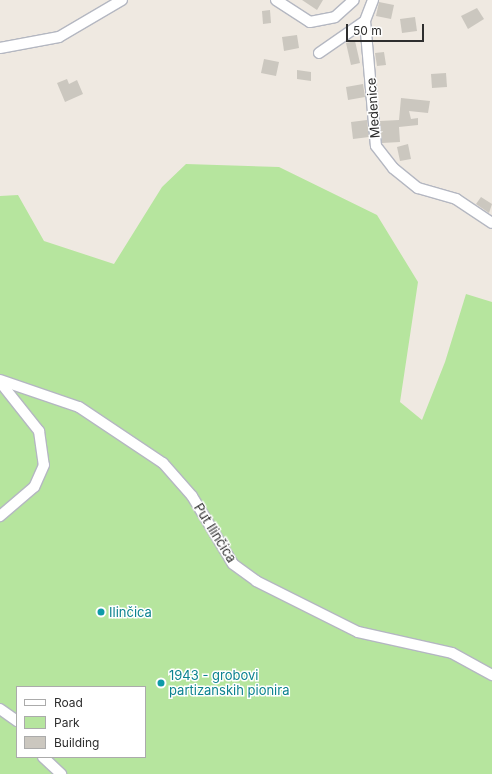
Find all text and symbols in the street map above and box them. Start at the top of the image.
scale bar [348,16,426,42]
text: 50 m [353,23,382,38]
street label: Medenice [363,77,383,139]
street label: Put Ilinčica [191,501,239,565]
place label: Ilinčica [109,604,152,620]
marker: Ilinčica [96,607,106,617]
place label: 1943 - grobovi partizanskih pionira [169,668,289,699]
marker: 1943 - grobovi partizanskih pionira [156,678,166,688]
legend [16,686,146,758]
text: Road [54,695,83,710]
text: Park [54,715,80,730]
text: Building [54,735,99,750]

